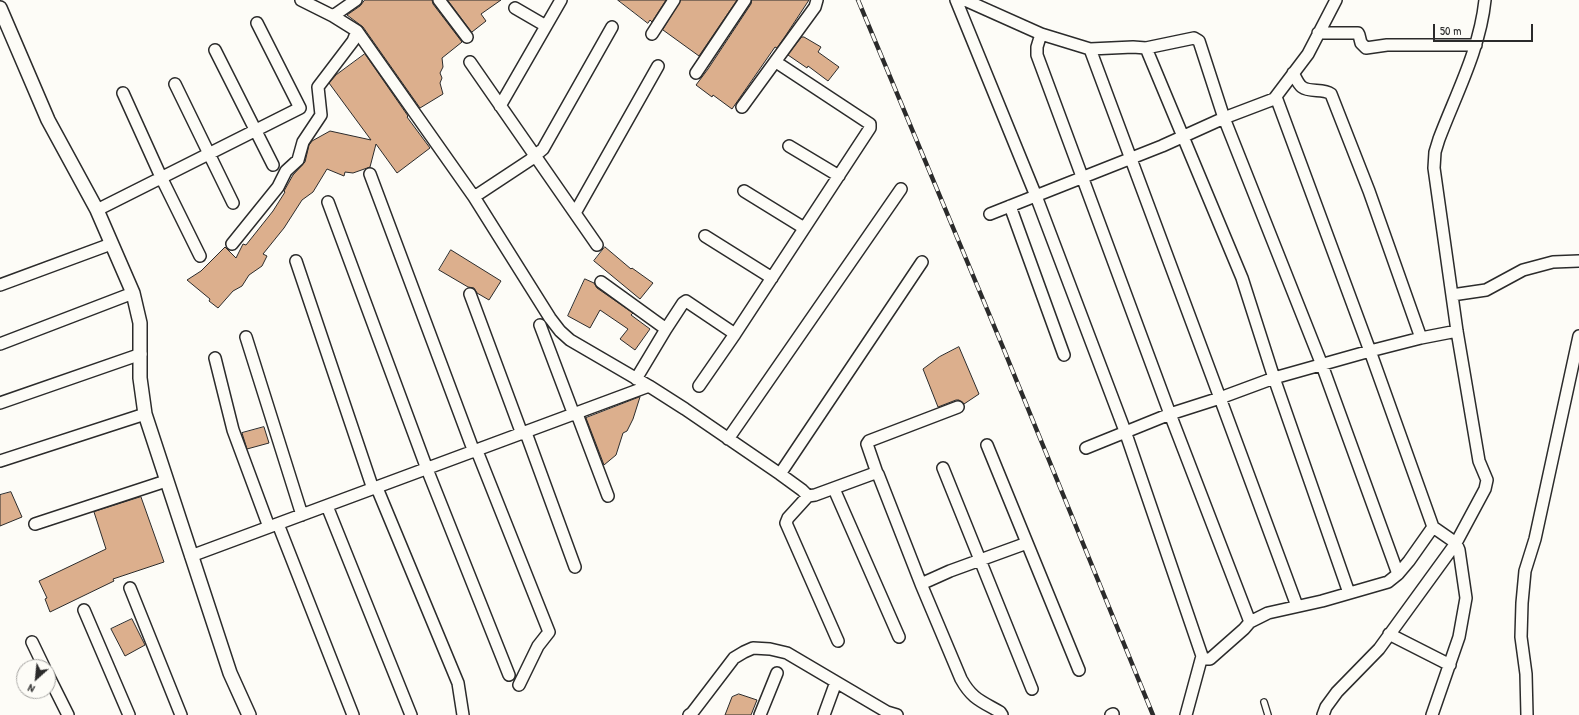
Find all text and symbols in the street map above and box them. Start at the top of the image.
scale bar [1435,16,1535,42]
text: 50 m [1440,22,1461,39]
north arrow [16,659,56,699]
text: N [25,681,37,696]

